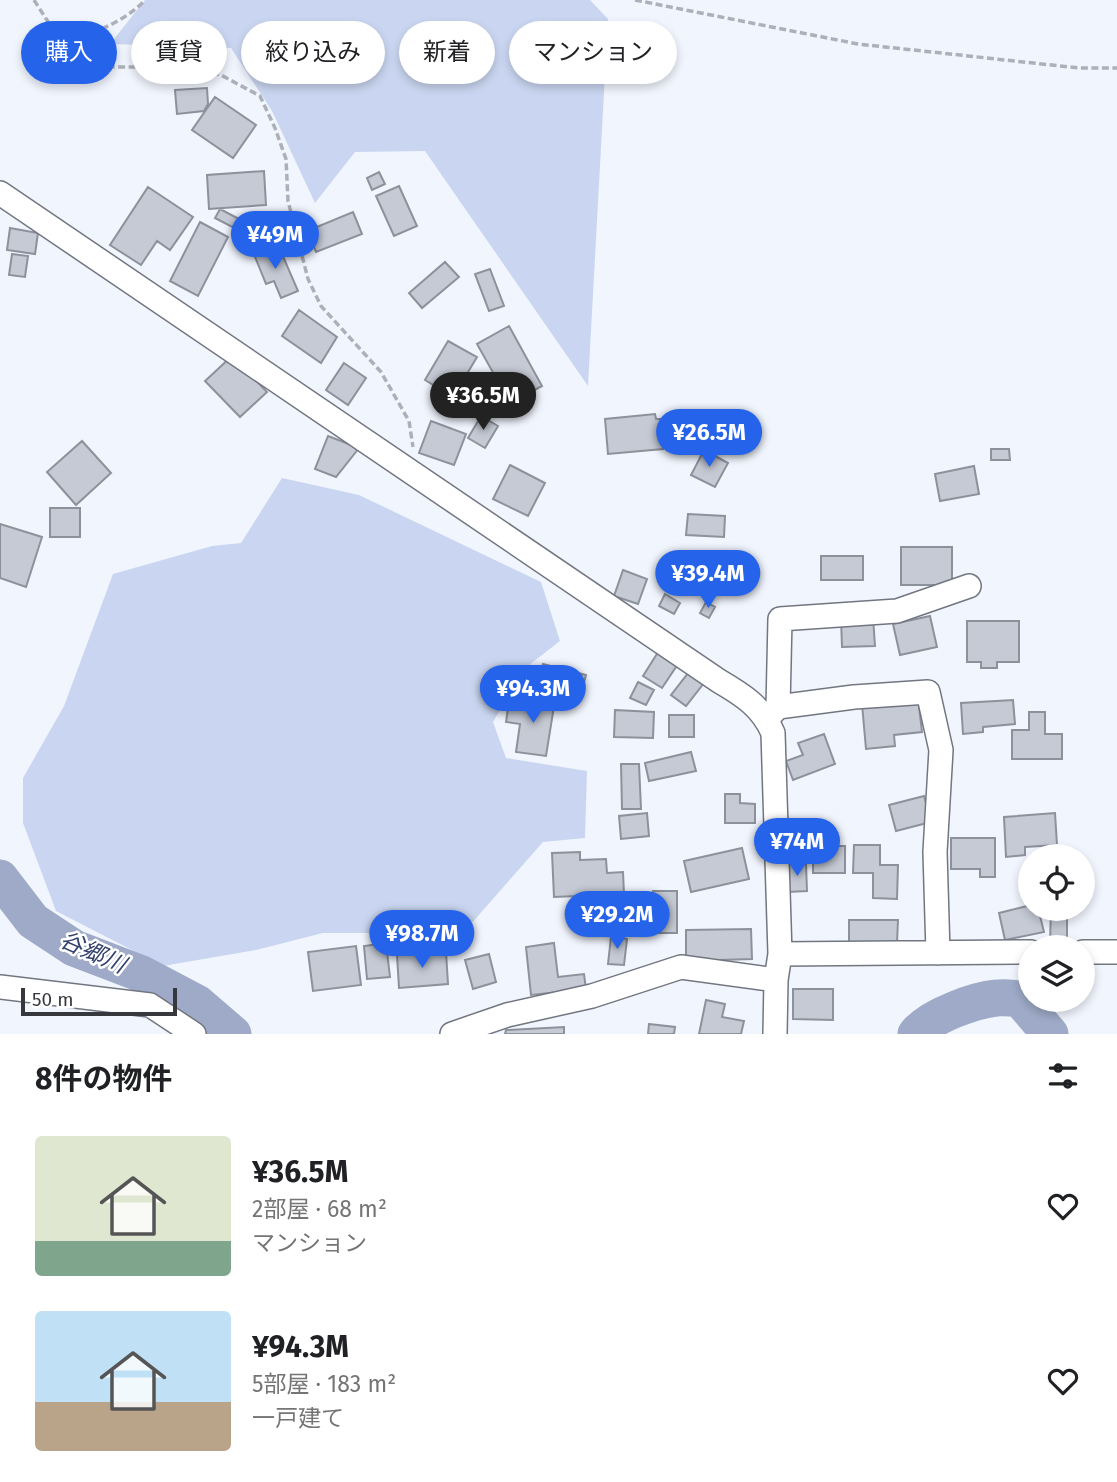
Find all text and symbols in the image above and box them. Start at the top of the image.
chip: 購入 [21,21,117,84]
chip: 賃貸 [131,21,227,84]
chip: 絞り込み [241,21,385,84]
chip: 新着 [399,21,495,84]
chip: マンション [509,21,677,84]
pin: ¥49M [234,212,316,271]
text: ¥49M [247,220,303,248]
pin: ¥36.5M [426,372,540,432]
text: ¥36.5M [446,381,520,409]
pin: ¥26.5M [652,410,766,469]
text: ¥26.5M [672,418,746,446]
pin: ¥39.4M [651,550,765,610]
text: ¥39.4M [671,559,745,587]
pin: ¥94.3M [476,666,590,725]
text: ¥94.3M [496,674,570,702]
pin: ¥74M [756,818,838,878]
text: ¥74M [770,827,824,855]
map controls [1018,844,1095,1012]
button: locate [1018,844,1095,921]
pin: ¥29.2M [560,892,674,951]
text: ¥29.2M [581,900,653,928]
pin: ¥98.7M [365,911,479,970]
text: ¥98.7M [385,919,459,947]
water label: 谷郷川 [56,925,133,980]
button: layers [1018,935,1095,1012]
scale bar [21,985,177,1017]
text: 50 m [32,988,73,1011]
icon: filters [1044,1057,1082,1095]
text: 8件の物件 [35,1061,172,1097]
text: ¥36.5M [252,1154,348,1190]
icon: home [91,1164,175,1248]
icon: heart [1044,1187,1082,1225]
text: 2部屋 · 68 m² [252,1195,387,1223]
text: マンション [252,1229,367,1257]
text: ¥94.3M [252,1329,349,1365]
icon: home [91,1339,175,1423]
icon: heart [1044,1362,1082,1400]
text: 5部屋 · 183 m² [252,1370,396,1398]
text: 一戸建て [252,1404,344,1432]

